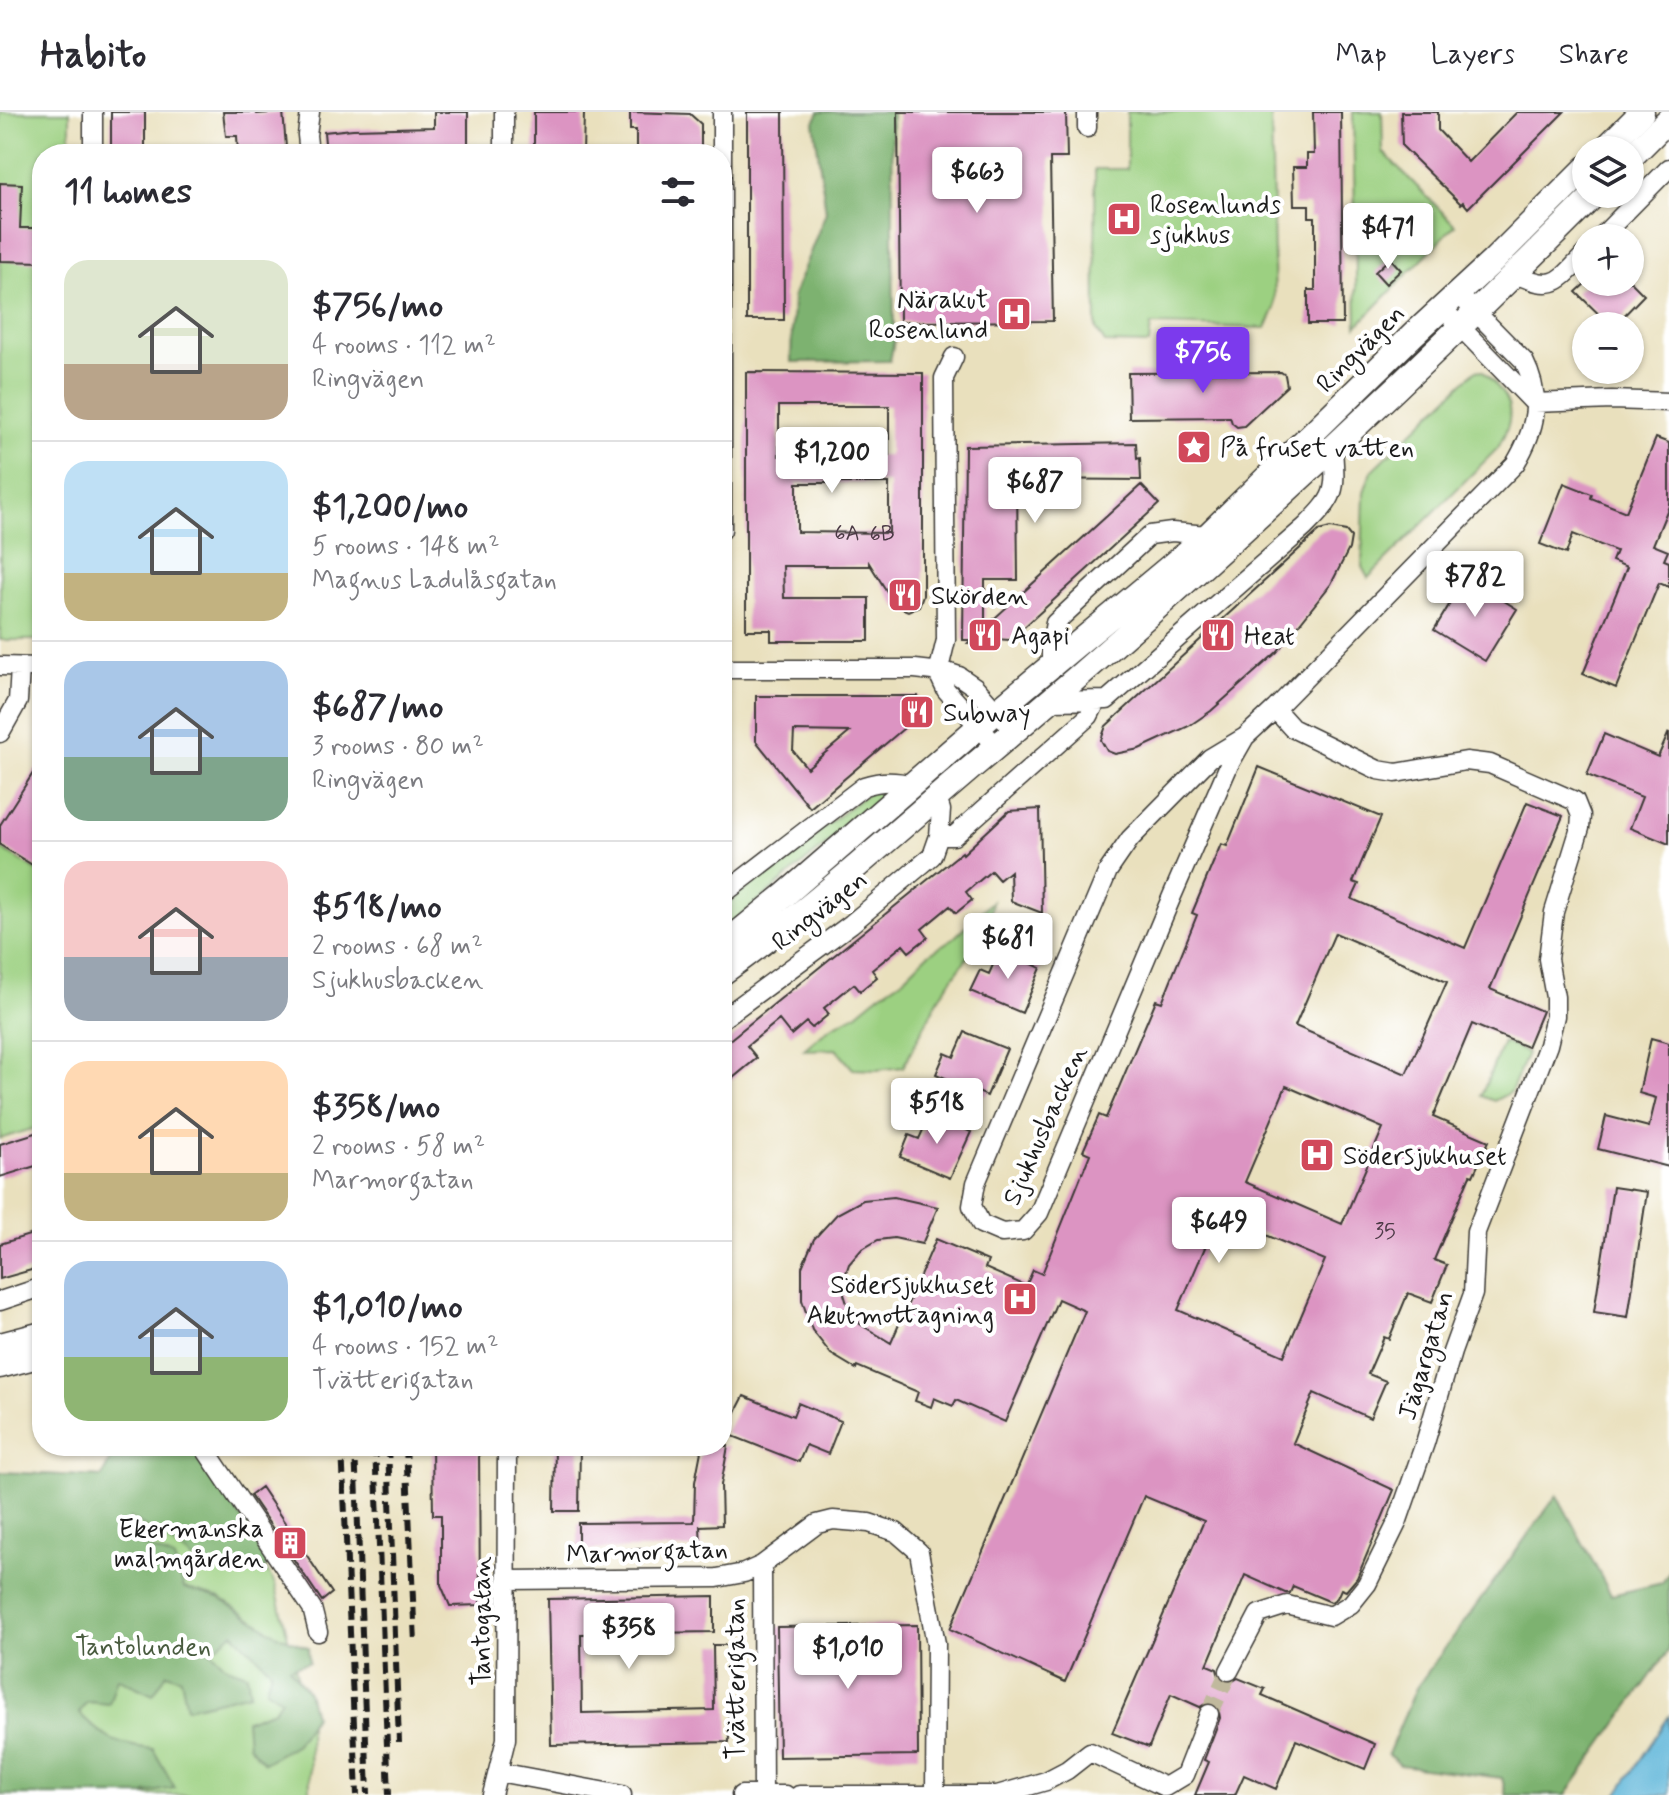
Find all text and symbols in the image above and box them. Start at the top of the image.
text: Habito [40,31,146,80]
text: Map [1336,37,1387,74]
text: Layers [1431,37,1515,74]
text: Share [1559,37,1629,74]
map controls [1572,136,1644,384]
button: layers [1572,136,1644,208]
pin: $663 [930,147,1024,215]
text: $663 [950,156,1004,190]
text: 11 homes [64,170,192,215]
icon: filters [656,170,700,214]
place label: Rosenlunds sjukhus [1150,189,1281,253]
hospital icon: Rosenlunds sjukhus [1105,200,1143,238]
pin: $471 [1341,203,1435,271]
text: $471 [1361,212,1415,246]
button: + [1572,224,1644,296]
text: $756/mo [312,284,443,329]
place label: Närakut Rosenlund [869,284,988,348]
icon: home [128,292,224,388]
hospital icon: Närakut Rosenlund [995,295,1033,333]
street label: Ringvägen [1310,298,1415,403]
button: − [1572,312,1644,384]
pin: $756 [1156,327,1250,395]
text: 4 rooms · 112 m² [312,329,496,363]
text: $756 [1174,336,1232,370]
text: Ringvägen [312,363,424,397]
pin: $1,200 [767,427,897,495]
place icon: På fruset vatten [1175,428,1213,466]
place label: På fruset vatten [1220,432,1414,466]
text: $1,200 [794,436,870,470]
pin: $687 [988,457,1082,525]
text: $687 [1006,466,1064,500]
text: $1,200/mo [312,485,468,530]
icon: home [128,493,224,589]
house number: 6A [834,520,860,548]
house number: 6B [869,521,895,549]
text: 5 rooms · 148 m² [312,530,499,564]
pin: $782 [1428,551,1522,619]
text: $782 [1445,560,1505,594]
text: Magnus Ladulåsgatan [312,564,557,598]
restaurant icon: Skörden [886,576,924,614]
place label: Skörden [931,580,1028,614]
restaurant icon: Agapi [966,616,1004,654]
restaurant icon: Heat [1199,616,1237,654]
place label: Agapi [1011,620,1069,654]
place label: Heat [1244,620,1295,654]
text: $687/mo [312,685,443,730]
icon: home [128,693,224,789]
restaurant icon: Subway [898,693,936,731]
place label: Subway [943,697,1031,731]
text: 3 rooms · 80 m² [312,730,484,764]
text: Ringvägen [312,764,424,798]
street label: Ringvägen [765,864,876,961]
text: $518/mo [312,885,442,930]
icon: home [128,893,224,989]
pin: $681 [961,913,1055,981]
text: $681 [982,922,1035,956]
text: 2 rooms · 68 m² [312,930,483,964]
text: Sjukhusbacken [312,964,483,998]
street label: Sjukhusbacken [995,1041,1096,1211]
pin: $518 [890,1078,984,1146]
text: $358/mo [312,1085,440,1130]
text: $518 [909,1087,965,1121]
icon: home [128,1093,224,1189]
text: 2 rooms · 58 m² [312,1130,485,1164]
hospital icon: Södersjukhuset [1298,1136,1336,1174]
place label: Södersjukhuset [1343,1140,1507,1174]
text: Marmorgatan [312,1164,474,1198]
pin: $649 [1172,1197,1266,1265]
text: $649 [1190,1206,1248,1240]
house number: 35 [1374,1218,1396,1246]
place label: Södersjukhuset Akutmottagning [806,1269,994,1333]
hospital icon: Södersjukhuset Akutmottagning [1001,1280,1039,1318]
text: $1,010/mo [312,1285,463,1330]
street label: Jägargatan [1391,1287,1465,1425]
icon: home [128,1293,224,1389]
text: 4 rooms · 152 m² [312,1330,499,1364]
text: Tvätterigatan [312,1364,474,1398]
place label: Ekermanska malmgården [114,1513,264,1577]
building icon: Ekermanska malmgården [271,1524,309,1562]
street label: Marmorgatan [566,1533,729,1576]
street label: Tantogatan [466,1556,500,1686]
street label: Tvätterigatan [720,1598,757,1760]
pin: $358 [582,1603,676,1671]
text: $358 [602,1612,656,1646]
pin: $1,010 [783,1623,913,1691]
park label: Tantolunden [75,1631,211,1665]
text: $1,010 [812,1632,884,1666]

